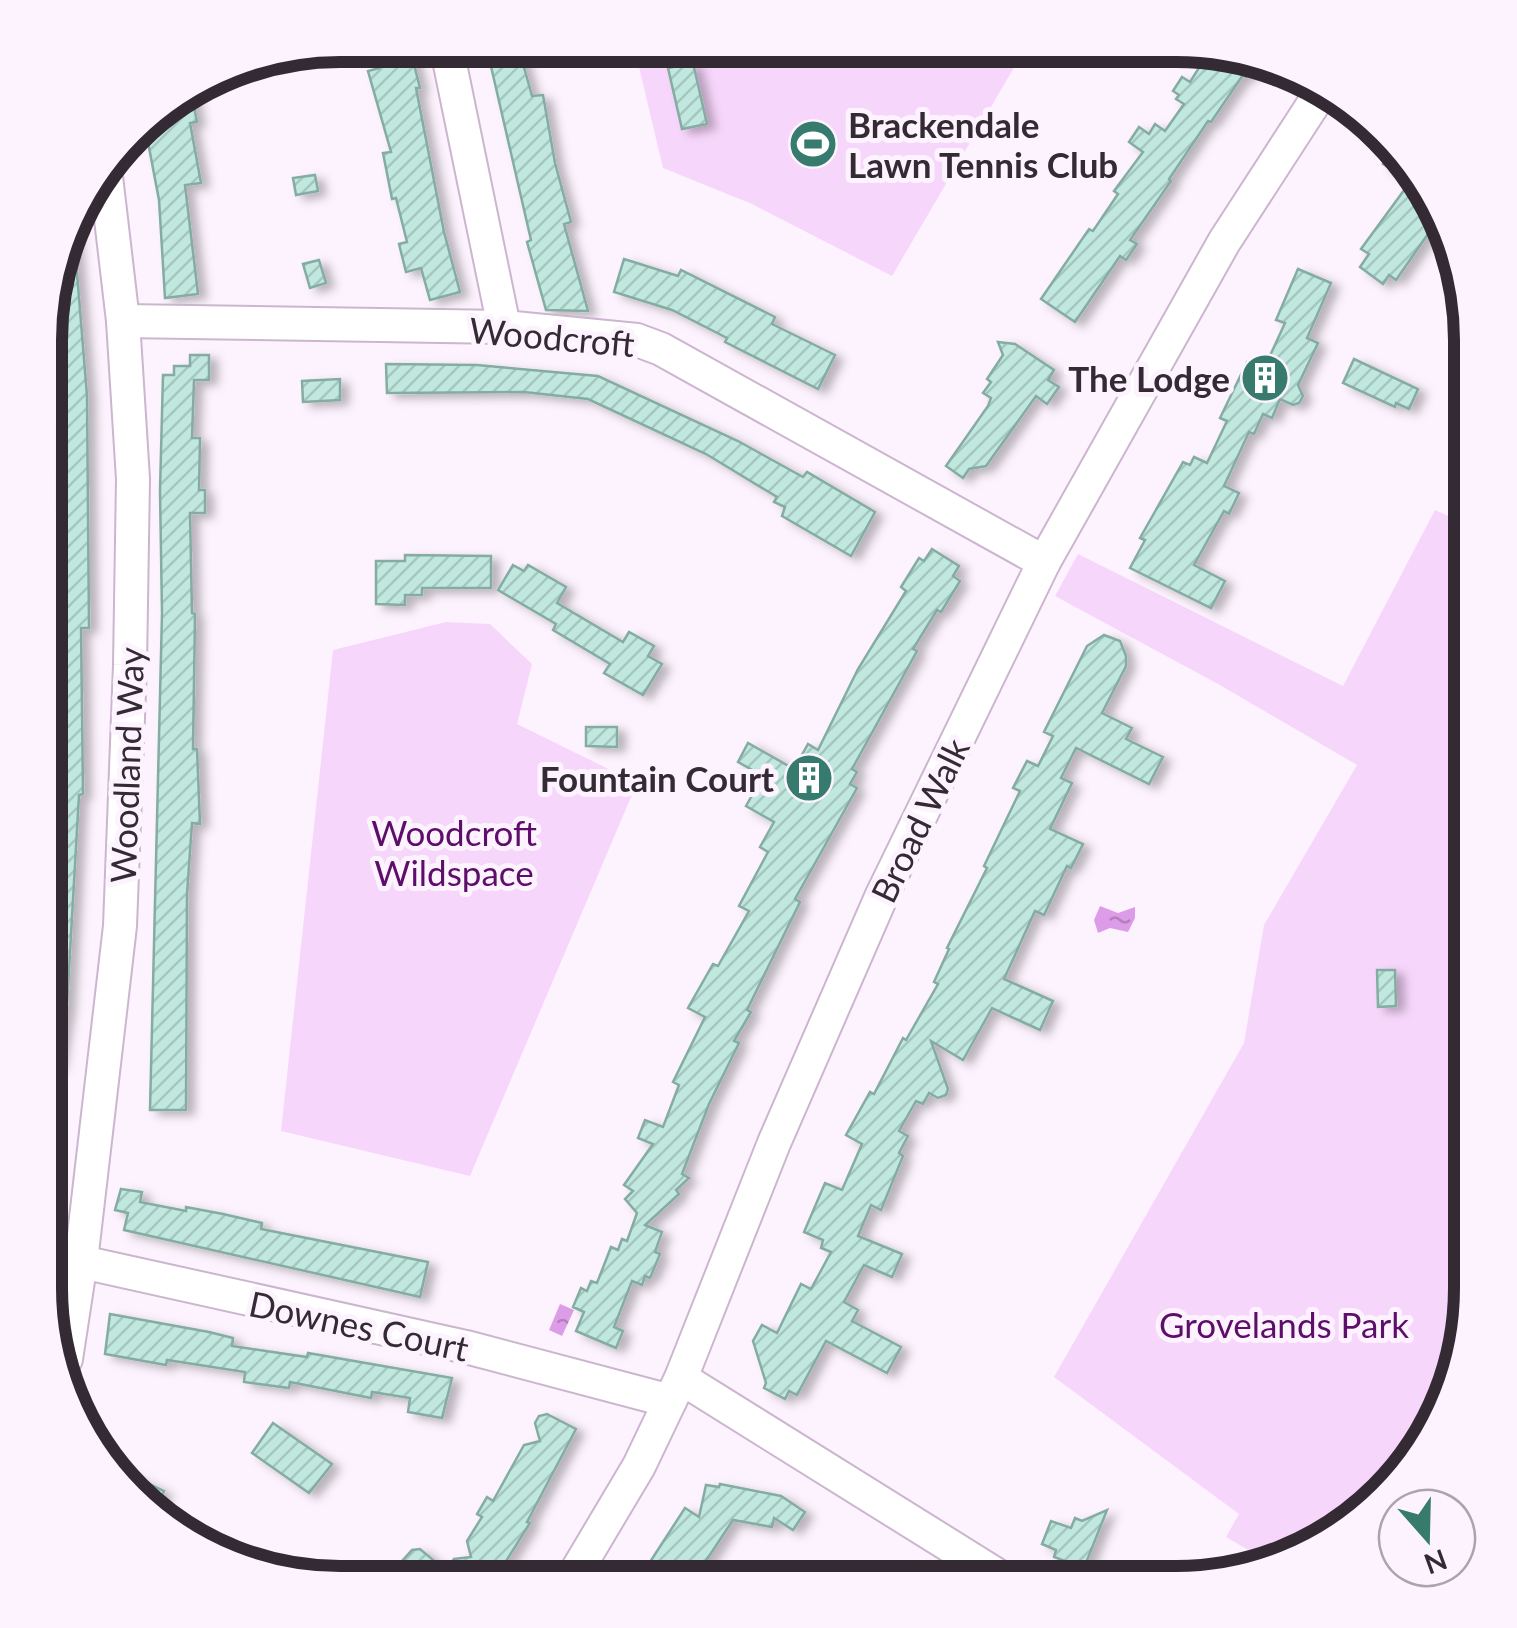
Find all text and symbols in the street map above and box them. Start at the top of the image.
place label: Brackendale Lawn Tennis Club [848,103,1118,185]
sports icon: Brackendale Lawn Tennis Club [787,118,839,170]
street label: Woodcroft [468,308,636,364]
building icon: The Lodge [1239,352,1291,404]
place label: The Lodge [1068,357,1230,399]
street label: Woodland Way [101,646,151,884]
street label: Broad Walk [861,731,977,909]
building icon: Fountain Court [783,752,835,804]
place label: Fountain Court [540,757,774,799]
park label: Woodcroft Wildspace [371,811,537,893]
street label: Downes Court [245,1281,473,1369]
park label: Grovelands Park [1159,1303,1409,1345]
north arrow [1377,1488,1477,1588]
text: N [1420,1543,1452,1582]

